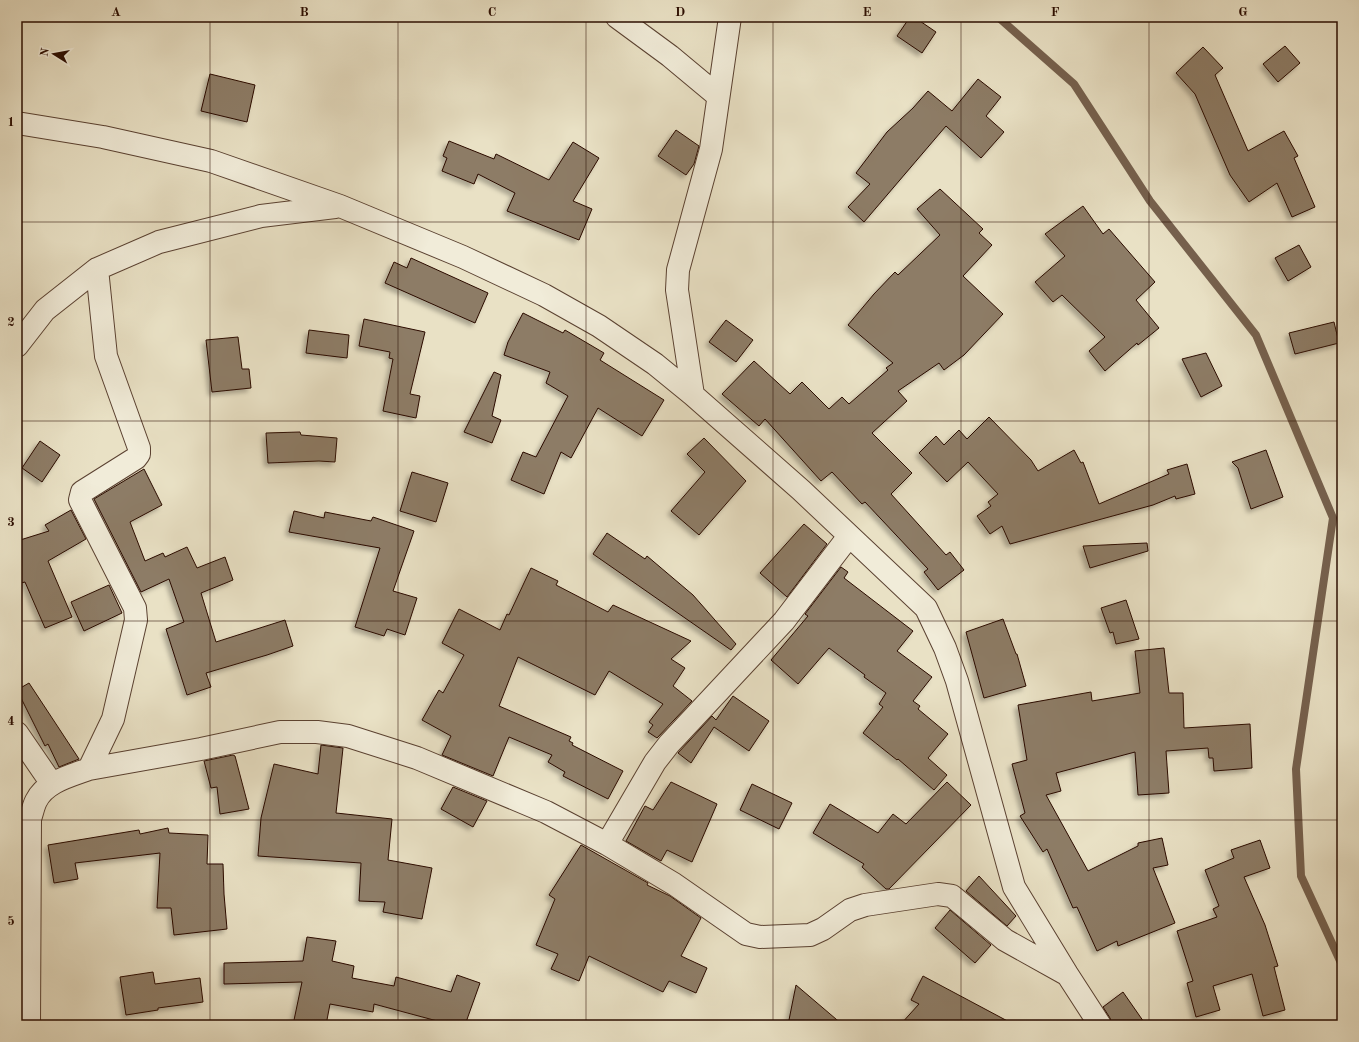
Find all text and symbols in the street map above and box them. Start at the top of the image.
text: A [111,6,121,19]
text: B [299,6,309,19]
text: C [488,6,496,19]
text: D [675,6,685,19]
text: E [863,6,872,19]
text: F [1051,6,1060,19]
text: G [1238,6,1248,19]
north arrow [34,34,74,74]
text: N [39,47,52,58]
text: 1 [7,116,15,129]
text: 2 [7,316,15,329]
text: 3 [7,516,15,529]
text: 4 [7,715,15,728]
text: 5 [7,915,15,928]

